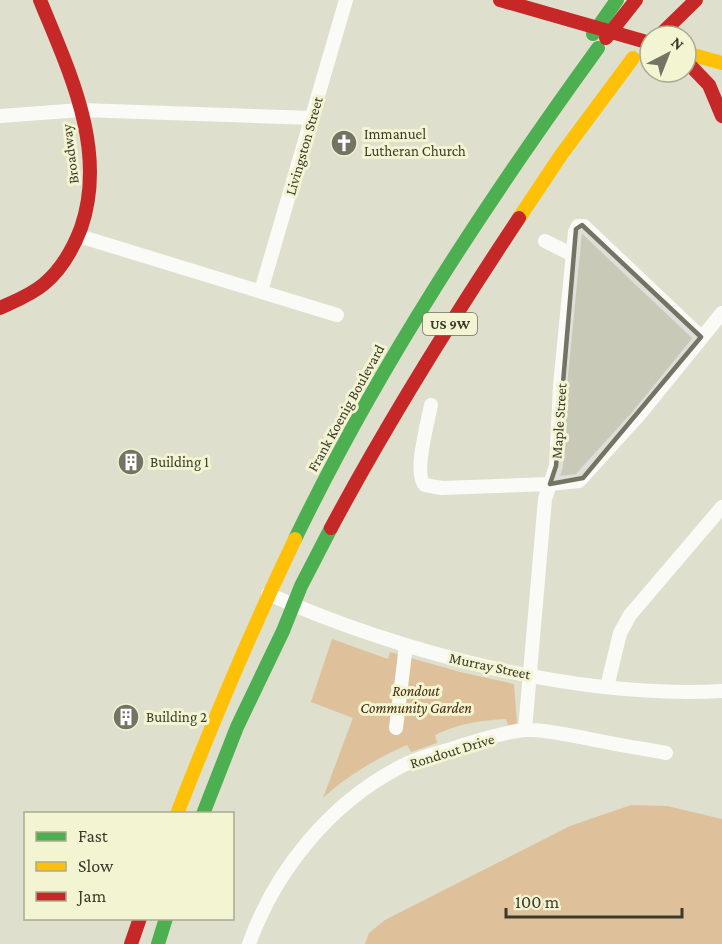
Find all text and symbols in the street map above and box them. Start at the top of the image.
north arrow [638,24,698,84]
text: N [668,33,688,53]
street label: Livingston Street [282,94,327,197]
street label: Broadway [58,123,83,185]
place label: Immanuel Lutheran Church [364,126,466,159]
church icon: Immanuel Lutheran Church [329,128,359,158]
road number: US 9W [423,313,477,335]
street label: Frank Koenig Boulevard [304,342,388,475]
street label: Maple Street [548,382,571,459]
building icon: Building 1 [116,447,146,477]
place label: Building 1 [150,454,209,471]
street label: Murray Street [448,650,533,684]
park label: Rondout Community Garden [360,683,472,717]
building icon: Building 2 [111,702,141,732]
place label: Building 2 [146,709,207,726]
street label: Rondout Drive [408,730,496,771]
legend [24,812,234,920]
text: Fast [78,826,109,846]
text: Slow [78,856,114,876]
scale bar [506,881,682,919]
text: Jam [76,886,107,906]
text: 100 m [515,892,560,912]

